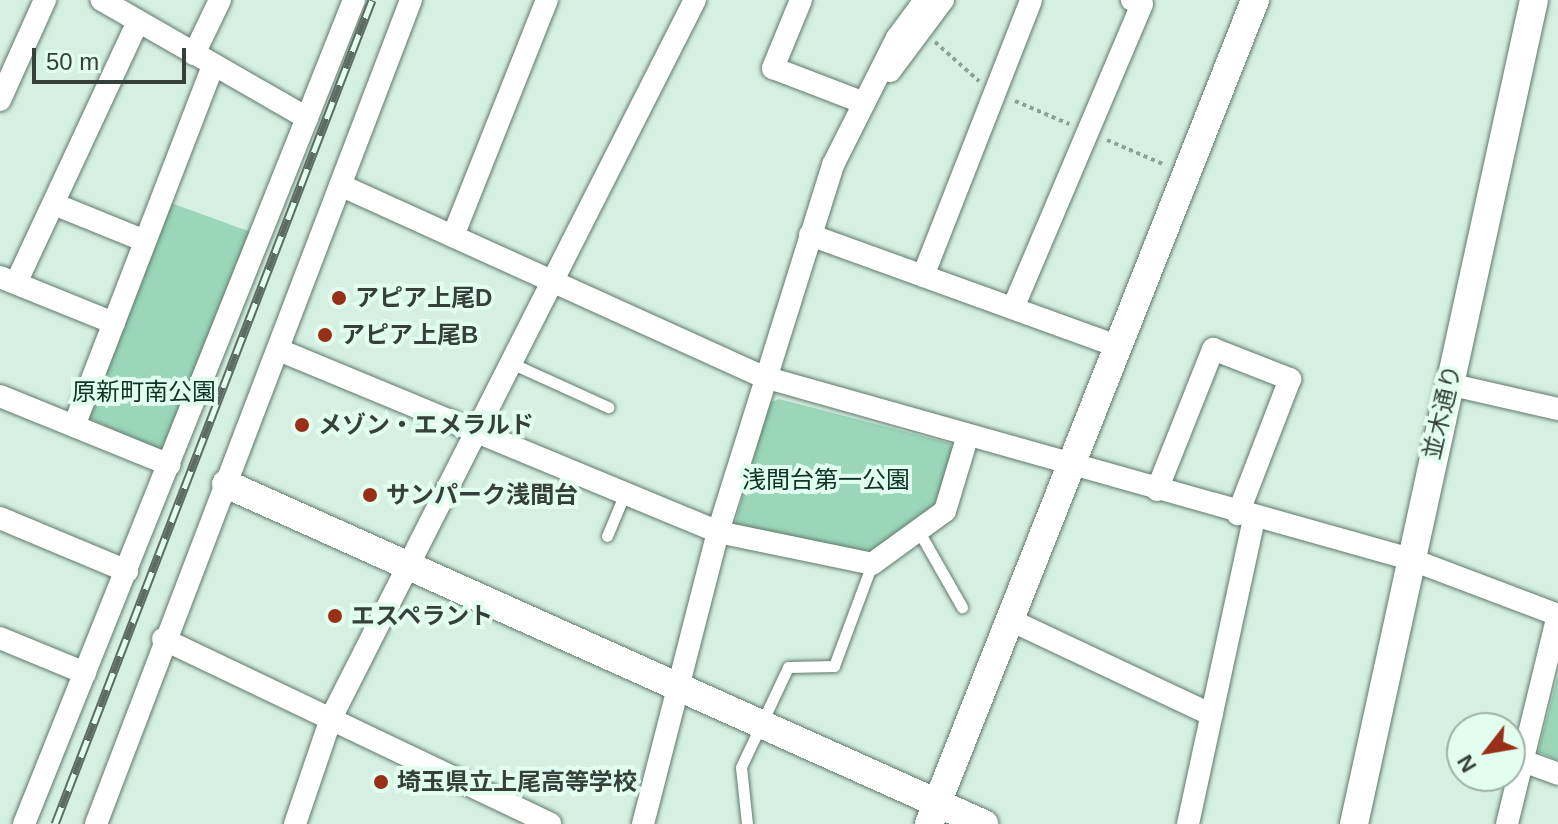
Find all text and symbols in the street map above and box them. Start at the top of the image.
scale bar [36,32,190,82]
text: 50 m [46,48,99,75]
place label: アピア上尾D [355,284,492,312]
marker: アピア上尾D [330,289,348,307]
place label: アピア上尾B [341,321,478,349]
marker: アピア上尾B [316,326,334,344]
street label: 並木通り [1417,362,1467,462]
park label: 原新町南公園 [72,378,216,406]
place label: メゾン・エメラルド [318,411,534,439]
marker: メゾン・エメラルド [293,416,311,434]
park label: 浅間台第一公園 [742,466,910,494]
place label: サンパーク浅間台 [386,481,578,509]
marker: サンパーク浅間台 [361,486,379,504]
place label: エスペラント [351,602,495,630]
marker: エスペラント [326,607,344,625]
north arrow [1446,712,1526,792]
text: N [1452,750,1482,777]
place label: 埼玉県立上尾高等学校 [397,768,637,796]
marker: 埼玉県立上尾高等学校 [372,773,390,791]

